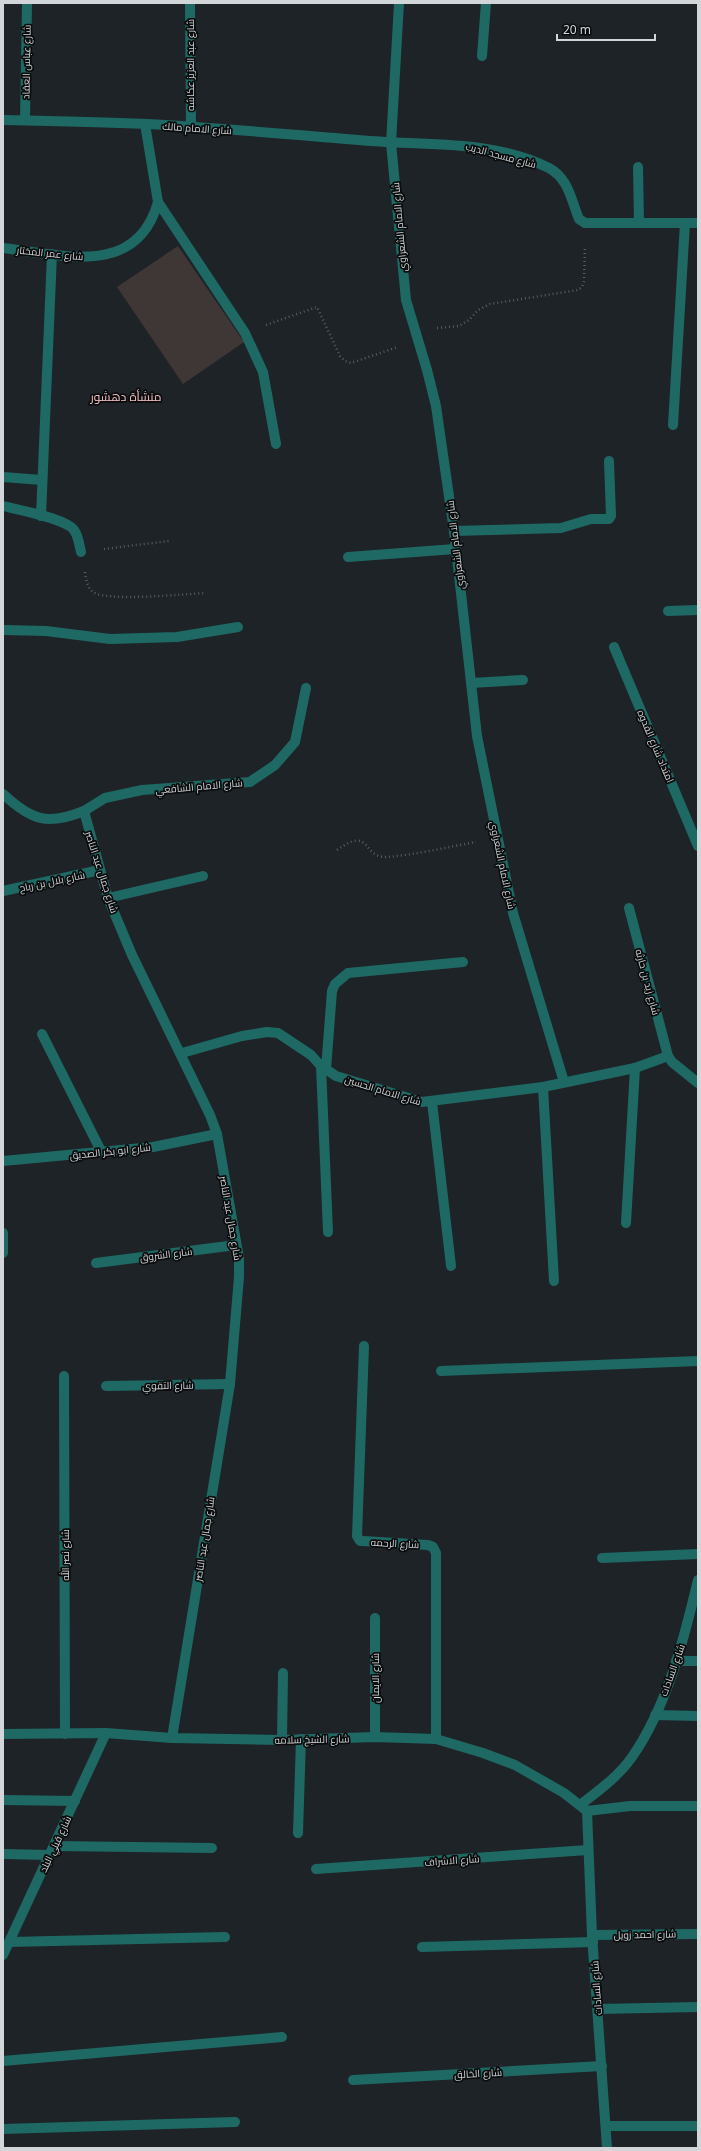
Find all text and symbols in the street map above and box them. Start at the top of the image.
scale bar [557,16,655,42]
street label: شارع عبد العزيز عكاشه [183,19,197,111]
text: 20 m [563,21,591,38]
street label: شارع عباس العقاد [18,25,34,99]
street label: شارع الامام مالك [162,119,232,138]
street label: شارع مسجد الديب [464,139,538,171]
street label: شارع الامام الشعراوي [388,182,411,272]
street label: شارع عمر المختار [15,242,84,263]
district label: منشأة دهشور [90,388,161,405]
street label: شارع الامام الشعراوي [443,499,468,590]
street label: امتداد شارع القدوه [634,707,678,785]
street label: شارع الامام الشافعي [155,775,243,798]
street label: شارع الامام الشعراوي [486,820,519,911]
street label: شارع جمال عبد الناصر [82,828,122,915]
street label: شارع بلال بن رباح [18,867,86,895]
street label: شارع زيد بن حارثه [632,947,664,1017]
street label: شارع الامام الحسين [343,1072,423,1109]
street label: شارع ابو بكر الصديق [69,1140,151,1162]
street label: شارع جمال عبد الناصر [217,1174,245,1261]
street label: شارع الشروق [139,1244,193,1264]
street label: شارع التقوي [142,1378,194,1393]
street label: شارع جمال عبد الناصر [190,1496,218,1583]
street label: شارع نصر الله [58,1529,72,1581]
street label: شارع الرحمه [370,1535,420,1551]
street label: شارع السادات [656,1642,688,1698]
street label: شارع الايمان [368,1653,382,1703]
street label: شارع الشيخ سلامه [274,1731,350,1747]
street label: شارع قبلي البلد [36,1813,75,1875]
street label: شارع الاشراف [424,1851,480,1869]
street label: شارع احمد زويل [614,1926,676,1942]
street label: شارع السادات [587,1960,605,2016]
street label: شارع الخالق [454,2065,502,2081]

